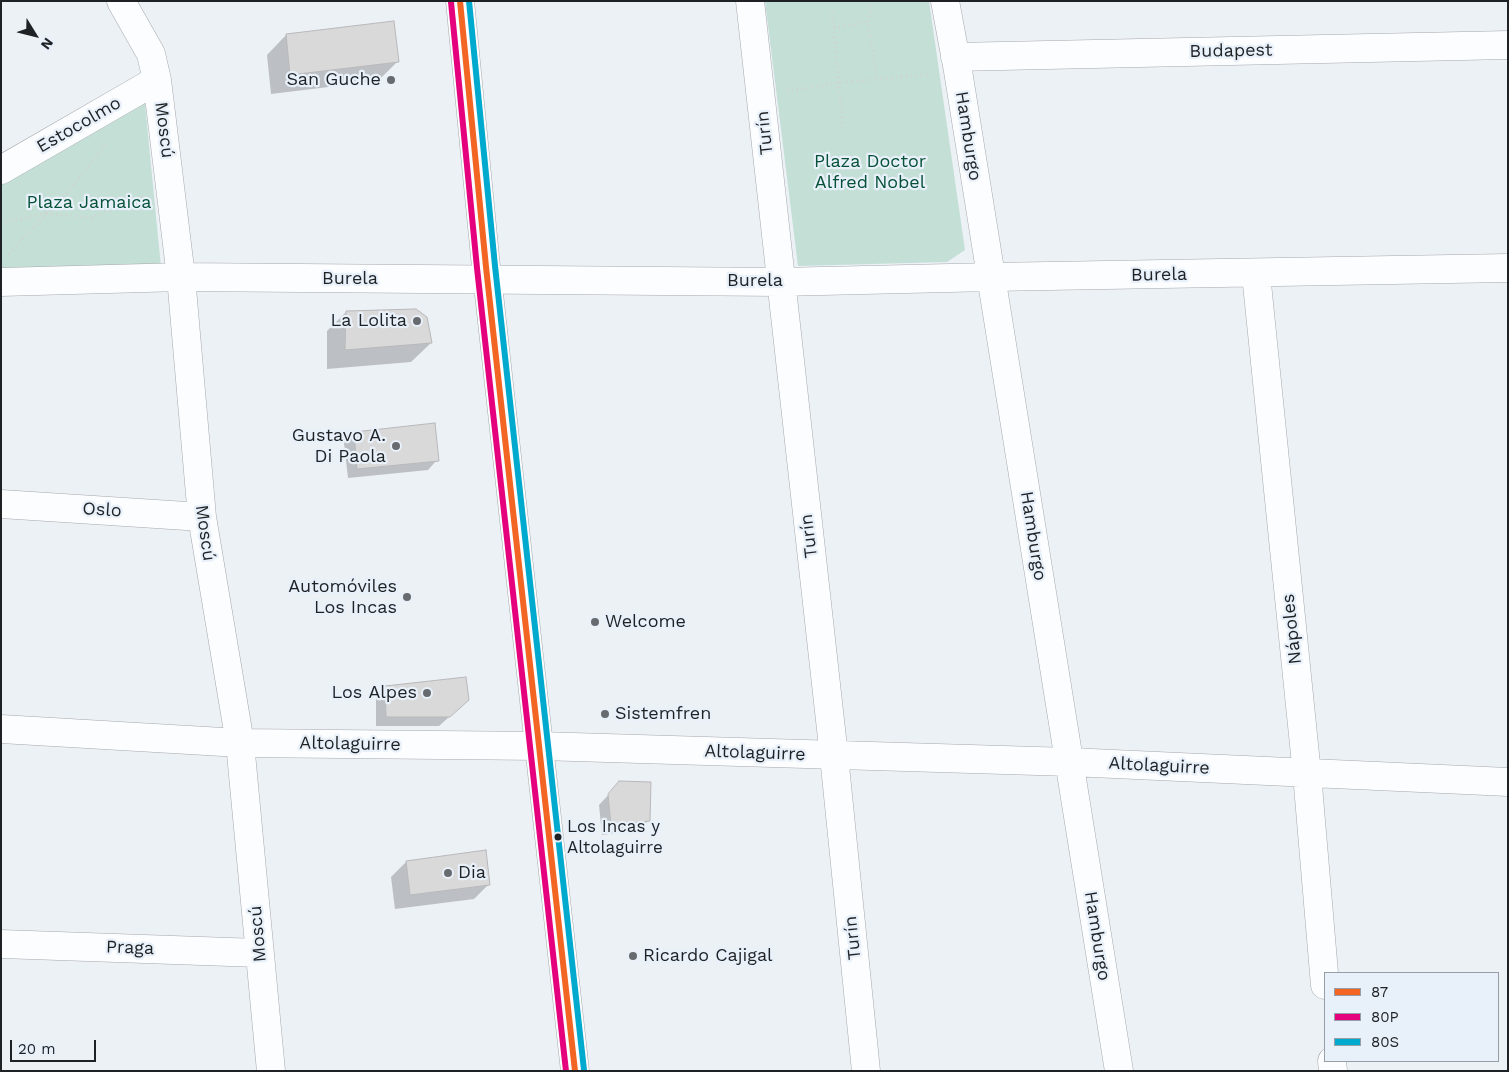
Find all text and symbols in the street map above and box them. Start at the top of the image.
north arrow [10,10,60,60]
text: N [38,35,57,53]
street label: Budapest [1189,39,1273,63]
place label: San Guche [286,69,381,91]
marker: San Guche [385,74,397,86]
street label: Hamburgo [950,90,986,182]
street label: Estocolmo [33,92,125,158]
street label: Moscú [150,101,178,159]
street label: Turín [752,110,778,156]
park label: Plaza Doctor Alfred Nobel [814,151,926,193]
park label: Plaza Jamaica [26,192,152,214]
street label: Burela [1131,264,1187,286]
street label: Burela [322,268,378,290]
street label: Burela [727,270,783,292]
place label: La Lolita [331,310,407,332]
marker: La Lolita [411,315,423,327]
place label: Gustavo A. Di Paola [292,425,386,468]
marker: Gustavo A. Di Paola [390,440,402,452]
street label: Hamburgo [1015,490,1051,582]
street label: Oslo [82,498,122,522]
street label: Moscú [190,503,220,563]
street label: Turín [796,513,822,559]
place label: Automóviles Los Incas [288,576,397,618]
marker: Automóviles Los Incas [401,591,413,603]
street label: Nápoles [1278,593,1306,665]
place label: Welcome [605,611,686,633]
marker: Welcome [589,616,601,628]
place label: Los Alpes [332,682,417,704]
marker: Los Alpes [421,687,433,699]
place label: Sistemfren [615,703,711,725]
marker: Sistemfren [599,708,611,720]
street label: Altolaguirre [299,732,401,756]
street label: Altolaguirre [704,740,806,766]
street label: Altolaguirre [1108,753,1210,779]
place label: Los Incas y Altolaguirre [567,817,663,857]
marker: Los Incas y Altolaguirre [553,832,563,842]
place label: Dia [458,862,486,884]
marker: Dia [442,867,454,879]
street label: Hamburgo [1079,890,1115,982]
street label: Moscú [245,905,271,963]
street label: Turín [840,915,866,961]
street label: Praga [106,936,154,960]
place label: Ricardo Cajigal [643,945,773,967]
marker: Ricardo Cajigal [627,950,639,962]
legend [1324,972,1499,1062]
text: 87 [1371,983,1388,1001]
text: 80P [1371,1008,1399,1026]
scale bar [12,1030,99,1062]
text: 80S [1371,1033,1399,1051]
text: 20 m [18,1040,56,1058]

